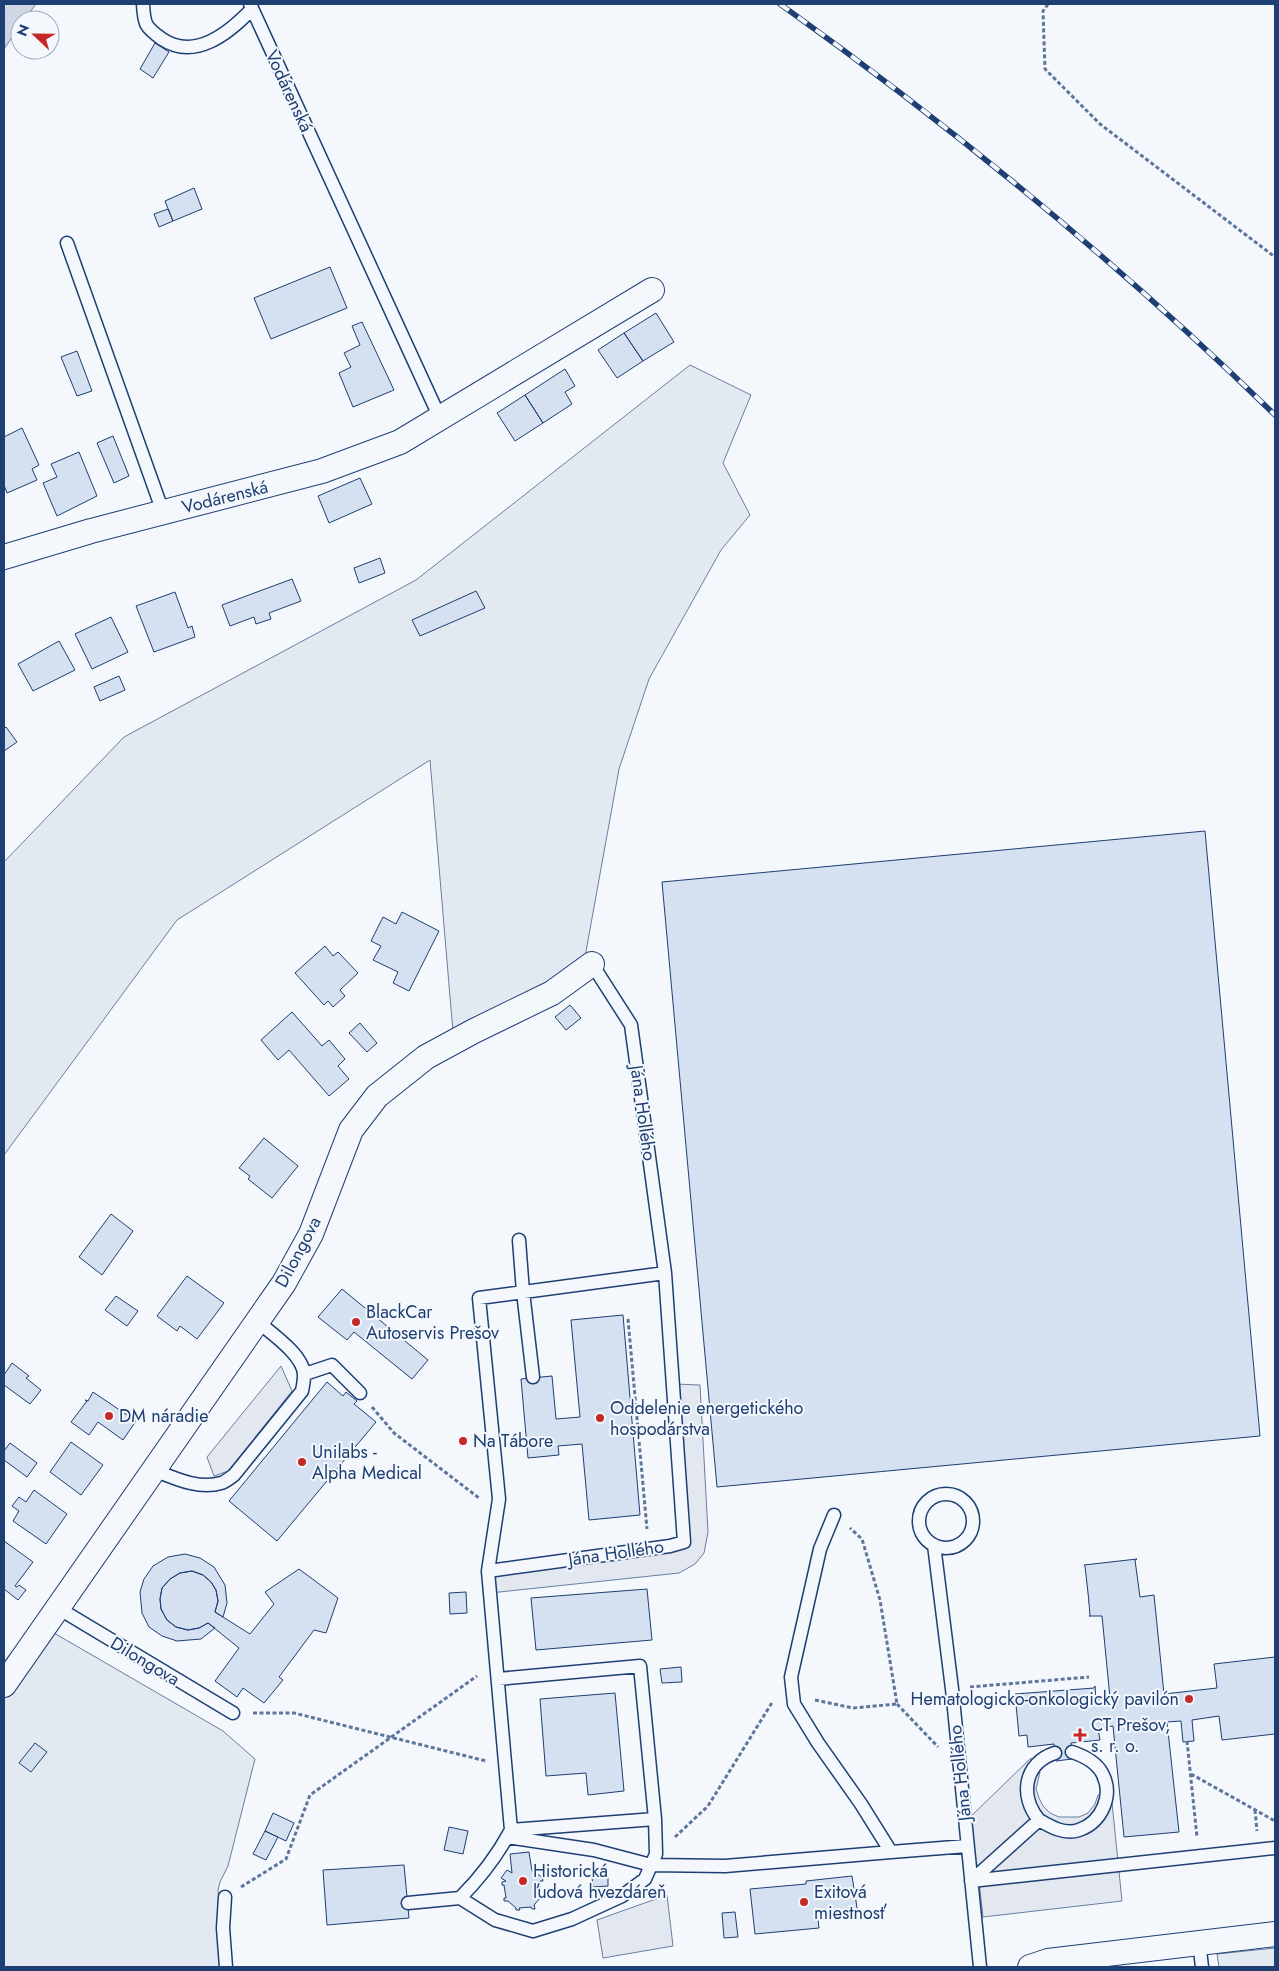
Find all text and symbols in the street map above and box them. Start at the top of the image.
north arrow [10,10,60,60]
text: N [12,21,34,39]
street label: Vodárenská [259,46,319,136]
street label: Vodárenská [179,474,271,520]
street label: Jána Hollého [623,1062,663,1163]
street label: Dilongova [269,1212,327,1292]
place label: BlackCar Autoservis Prešov [366,1299,499,1346]
marker: BlackCar Autoservis Prešov [350,1316,362,1328]
place label: Oddelenie energetického hospodárstva [610,1395,804,1442]
place label: DM náradie [119,1403,208,1429]
marker: DM náradie [103,1410,115,1422]
marker: Oddelenie energetického hospodárstva [594,1412,606,1424]
place label: Na Tábore [473,1428,553,1454]
marker: Na Tábore [457,1435,469,1447]
place label: Unilabs - Alpha Medical [312,1439,422,1486]
marker: Unilabs - Alpha Medical [296,1456,308,1468]
street label: Jána Hollého [565,1533,666,1573]
street label: Dilongova [105,1630,185,1692]
place label: Hematologicko-onkologický pavilón [911,1686,1179,1712]
marker: Hematologicko-onkologický pavilón [1183,1693,1195,1705]
place label: CT Prešov, s. r. o. [1091,1712,1170,1759]
street label: Jána Hollého [942,1724,978,1824]
marker: CT Prešov, s. r. o. [1073,1728,1087,1742]
place label: Historická ľudová hvezdáreň [533,1858,666,1905]
marker: Historická ľudová hvezdáreň [517,1875,529,1887]
place label: Exitová miestnosť [814,1879,887,1926]
marker: Exitová miestnosť [798,1896,810,1908]

